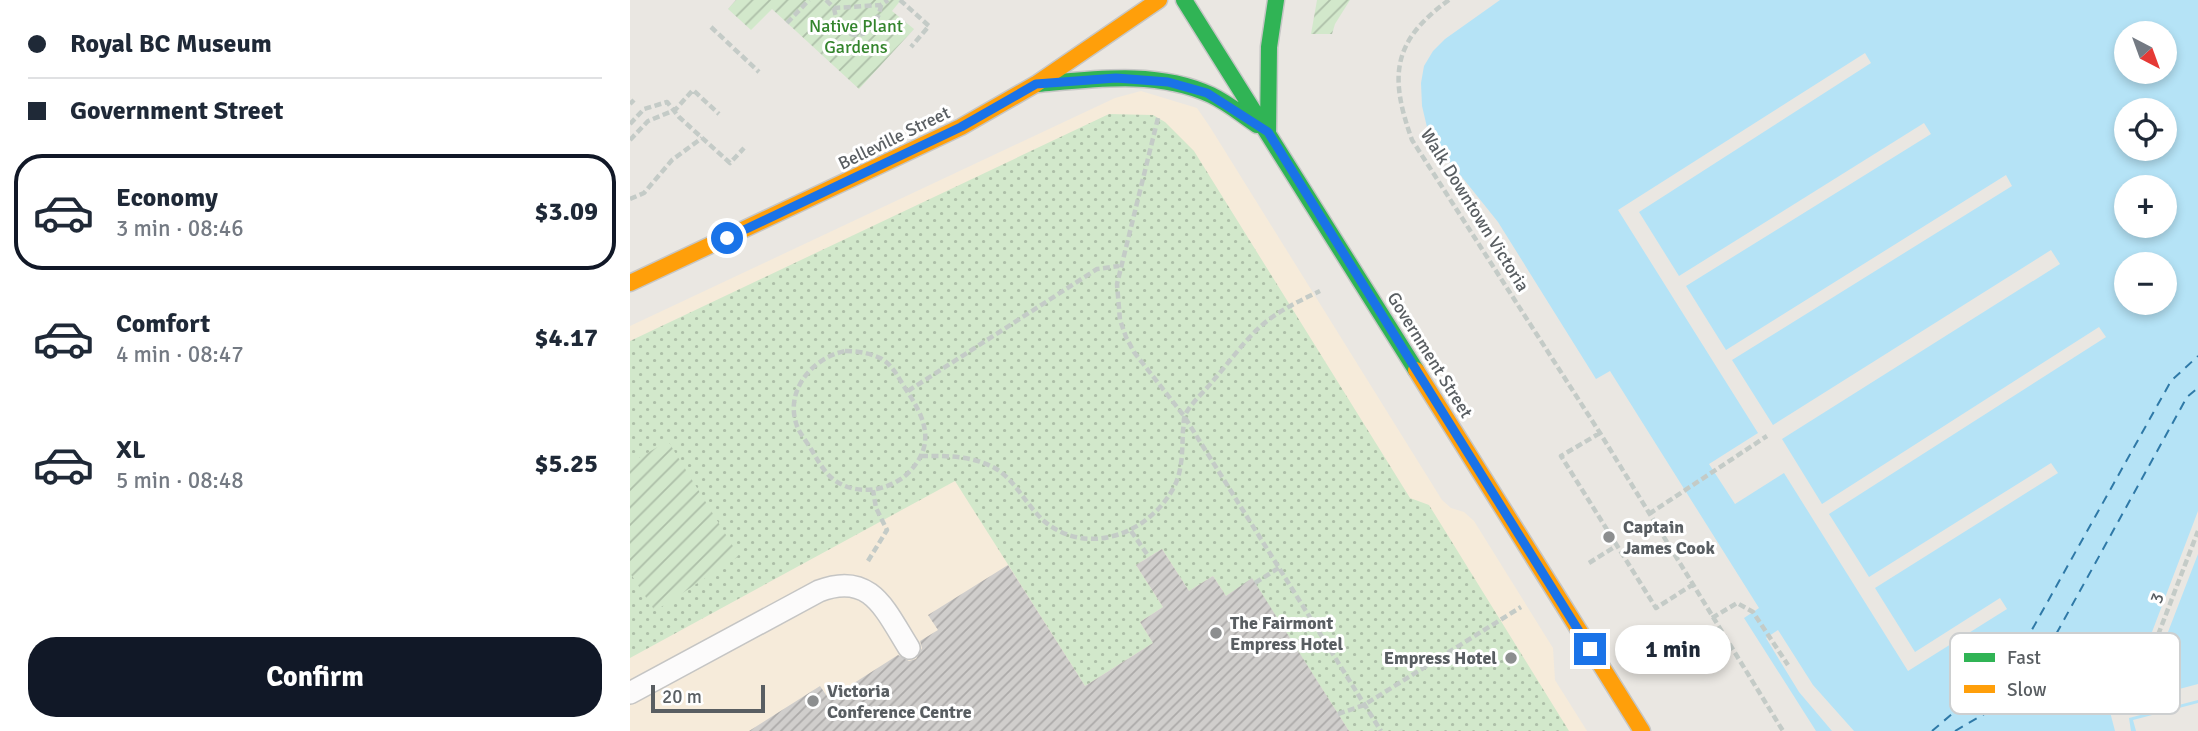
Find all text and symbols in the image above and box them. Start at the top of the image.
park label: Native Plant Gardens [809,15,903,58]
north arrow [2114,21,2177,84]
map controls [2114,21,2177,315]
text: Royal BC Museum [70,28,272,60]
text: Government Street [70,95,283,127]
button: locate [2114,98,2177,161]
street label: Belleville Street [834,101,954,175]
street label: Walk Downtown Victoria [1416,124,1534,296]
button: + [2114,175,2177,238]
icon: car [32,181,95,244]
text: Economy [116,182,218,214]
text: $3.09 [534,196,598,228]
text: 3 min · 08:46 [116,214,244,243]
route start [711,222,743,254]
button: − [2114,252,2177,315]
street label: Government Street [1382,288,1478,422]
icon: car [32,307,95,370]
text: Comfort [116,308,210,340]
text: $4.17 [534,322,598,354]
text: 4 min · 08:47 [116,340,244,369]
icon: car [32,433,95,496]
text: XL [116,434,146,466]
text: $5.25 [534,448,598,480]
text: 5 min · 08:48 [116,466,244,495]
place label: Captain James Cook [1623,516,1715,559]
marker: Captain James Cook [1601,529,1617,545]
street label: 3 [2145,590,2169,606]
place label: The Fairmont Empress Hotel [1230,612,1344,655]
callout: 1 min [1614,624,1730,674]
marker: The Fairmont Empress Hotel [1208,625,1224,641]
route end [1574,633,1606,665]
legend [1950,633,2180,714]
text: 1 min [1645,635,1701,664]
button: Confirm [28,637,602,717]
text: Fast [2007,646,2041,670]
place label: Empress Hotel [1384,647,1497,669]
marker: Empress Hotel [1503,650,1519,666]
text: Slow [2007,678,2047,702]
place label: Victoria Conference Centre [827,680,972,723]
scale bar [651,682,765,714]
text: 20 m [662,685,702,709]
marker: Victoria Conference Centre [805,693,821,709]

